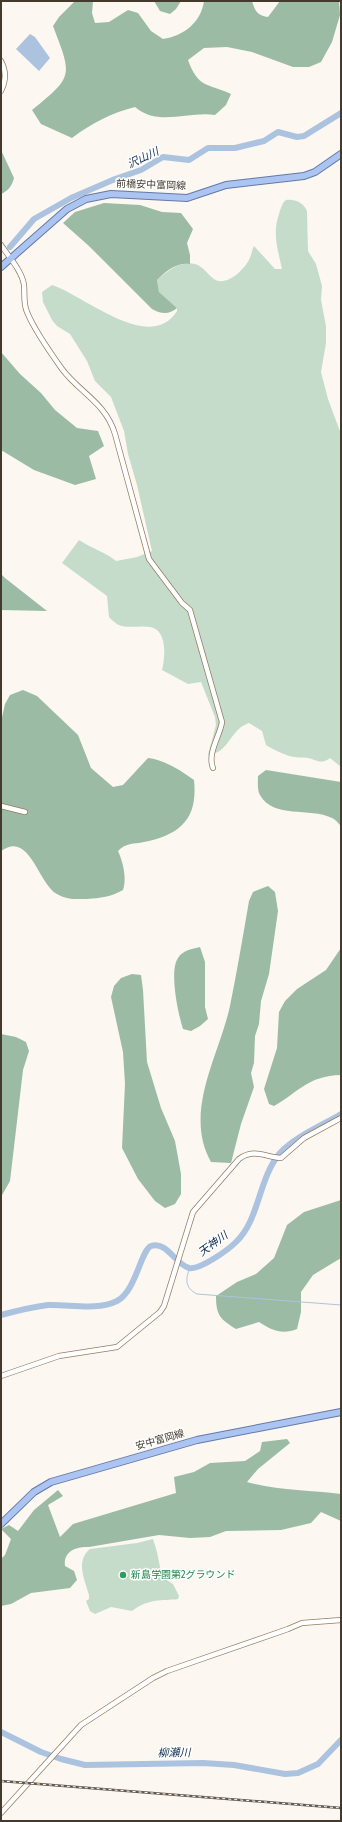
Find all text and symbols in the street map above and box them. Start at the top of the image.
water label: 沢山川 [125,145,162,171]
street label: 前橋安中富岡線 [116,178,186,192]
water label: 天神川 [196,1228,231,1259]
street label: 安中富岡線 [134,1427,186,1453]
place label: 新島学園第2グラウンド [131,1569,235,1581]
marker: 新島学園第2グラウンド [118,1570,128,1580]
water label: 柳瀬川 [157,1746,192,1760]

